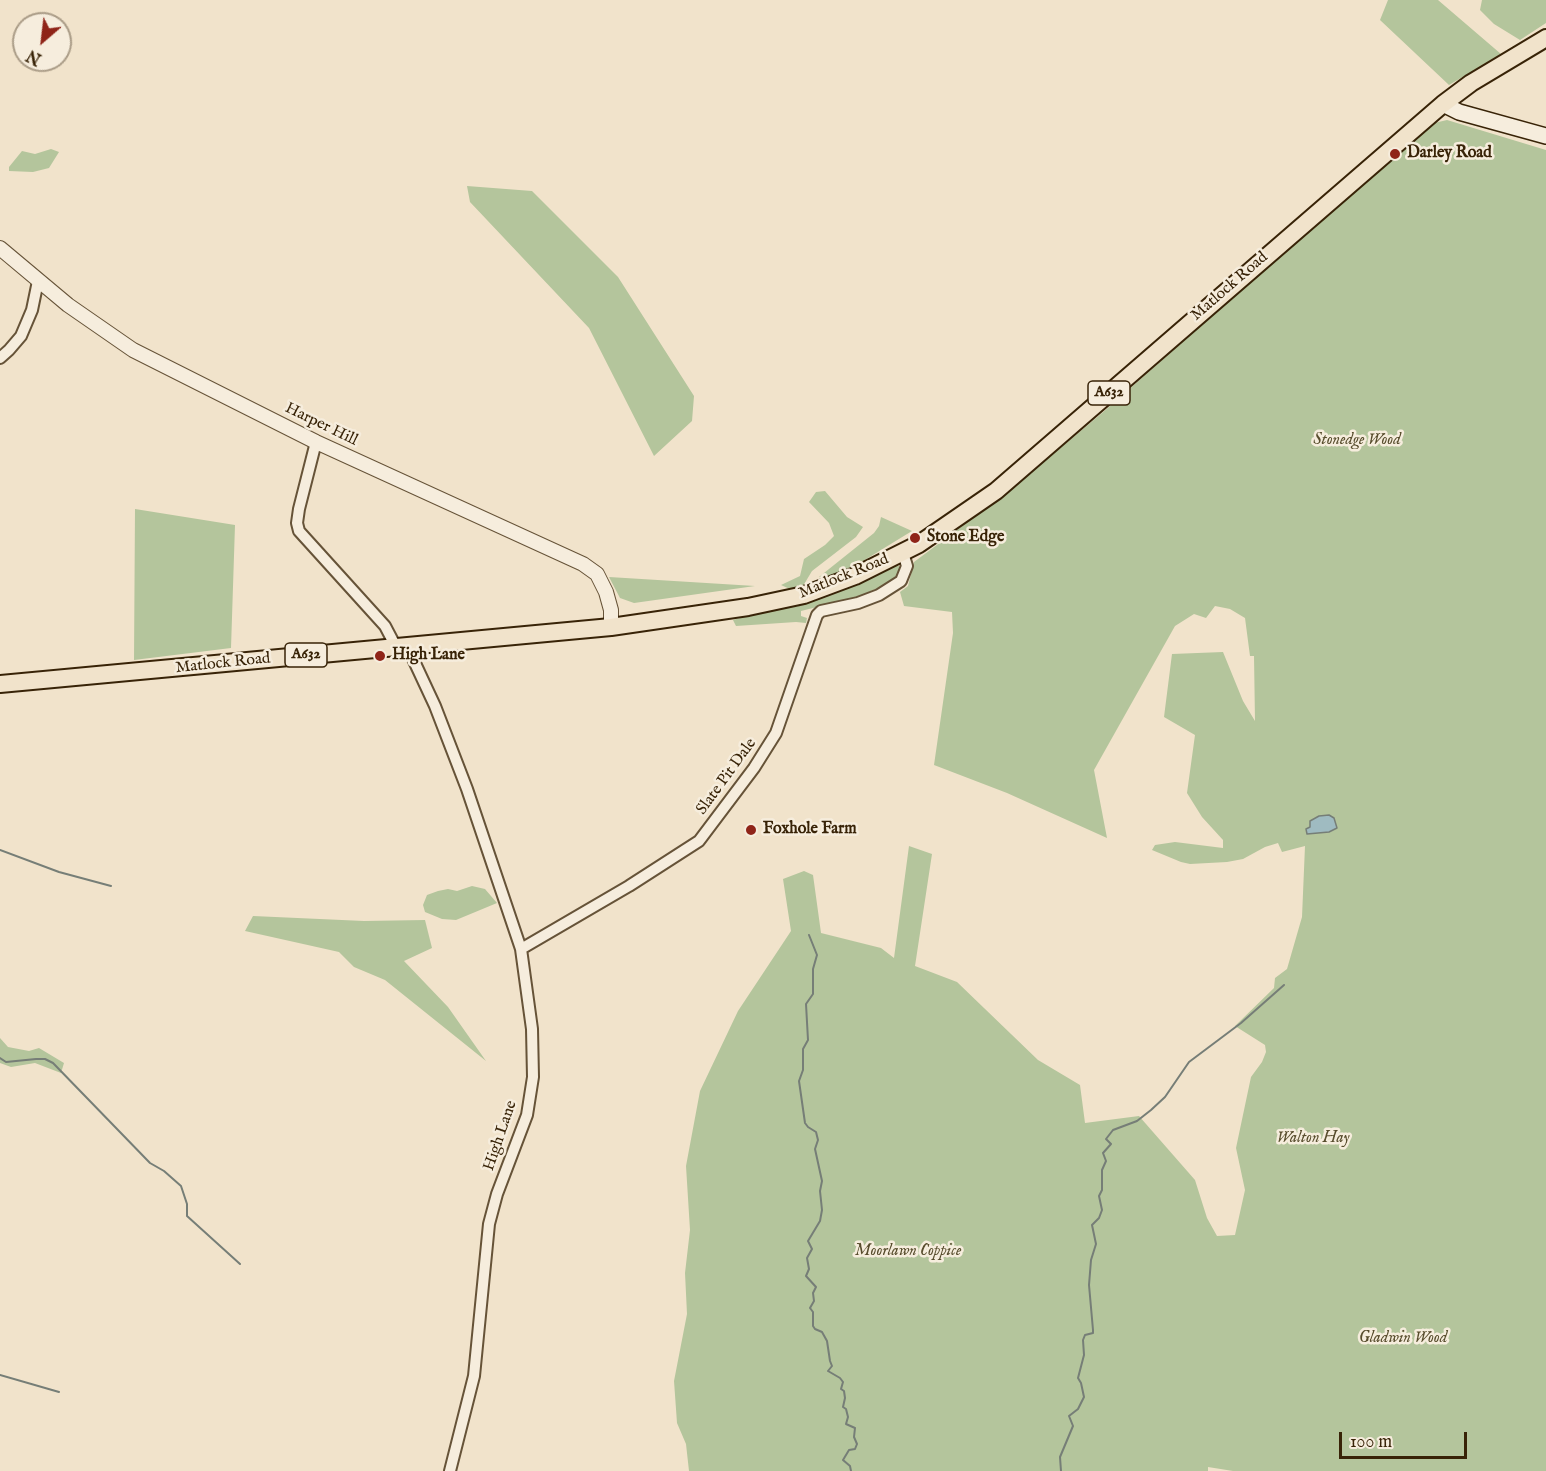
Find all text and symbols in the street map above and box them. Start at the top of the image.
north arrow [12,12,72,72]
text: N [24,44,45,68]
place label: Darley Road [1407,144,1492,164]
marker: Darley Road [1388,147,1402,161]
street label: Matlock Road [1188,248,1272,326]
road number: A632 [1088,381,1130,405]
street label: Harper Hill [281,399,361,451]
park label: Stonedge Wood [1313,431,1401,451]
place label: Stone Edge [927,528,1004,548]
marker: Stone Edge [908,531,922,545]
street label: Matlock Road [796,550,892,604]
road number: A632 [285,643,327,667]
place label: High Lane [392,646,465,666]
street label: Matlock Road [175,649,271,679]
marker: High Lane [373,649,387,663]
street label: Slate Pit Dale [693,735,761,819]
place label: Foxhole Farm [763,820,856,840]
marker: Foxhole Farm [744,823,758,837]
street label: High Lane [480,1098,522,1174]
park label: Walton Hay [1277,1129,1349,1149]
park label: Moorlawn Coppice [855,1242,961,1262]
park label: Gladwin Wood [1359,1329,1447,1349]
scale bar [1342,1420,1470,1458]
text: 100 m [1350,1431,1392,1454]

